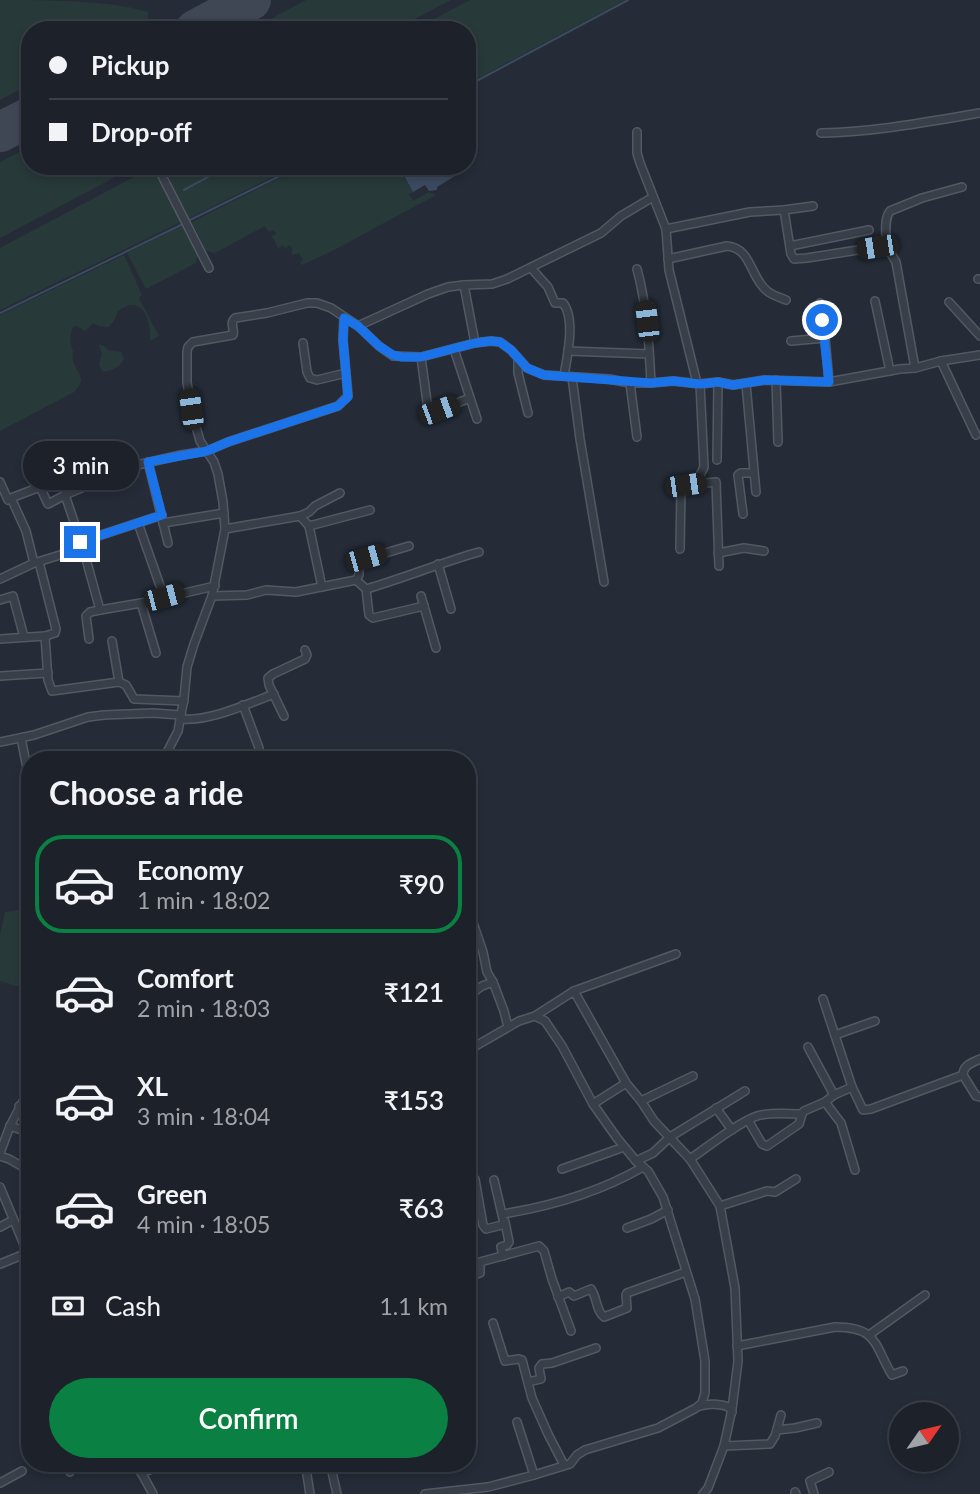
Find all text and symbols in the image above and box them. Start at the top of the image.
text: Pickup [91,49,170,81]
text: Drop-off [91,116,192,148]
car [855,233,900,261]
car [635,299,660,343]
route start [806,304,838,336]
car [178,387,205,431]
car [416,393,463,427]
callout: 3 min [22,440,138,490]
text: 3 min [53,451,109,479]
car [664,472,709,498]
route end [64,526,96,558]
car [343,542,390,574]
car [141,581,188,613]
text: Choose a ride [49,773,243,812]
icon: car [53,853,116,916]
text: Economy [137,854,243,886]
text: ₹90 [399,868,444,900]
text: 1 min · 18:02 [137,886,270,914]
icon: car [53,961,116,1024]
text: Comfort [137,962,234,994]
text: ₹121 [384,976,444,1008]
text: 2 min · 18:03 [137,994,270,1022]
icon: car [53,1069,116,1132]
text: XL [137,1070,168,1102]
text: ₹153 [384,1084,444,1116]
text: 3 min · 18:04 [137,1102,270,1130]
icon: car [53,1177,116,1240]
text: Green [137,1178,207,1210]
text: ₹63 [399,1192,444,1224]
text: 4 min · 18:05 [137,1210,270,1238]
icon: cash [49,1287,87,1325]
text: Cash [105,1290,161,1322]
text: 1.1 km [379,1292,448,1320]
button: Confirm [49,1378,448,1458]
north arrow [889,1402,959,1472]
map controls [889,1402,959,1472]

